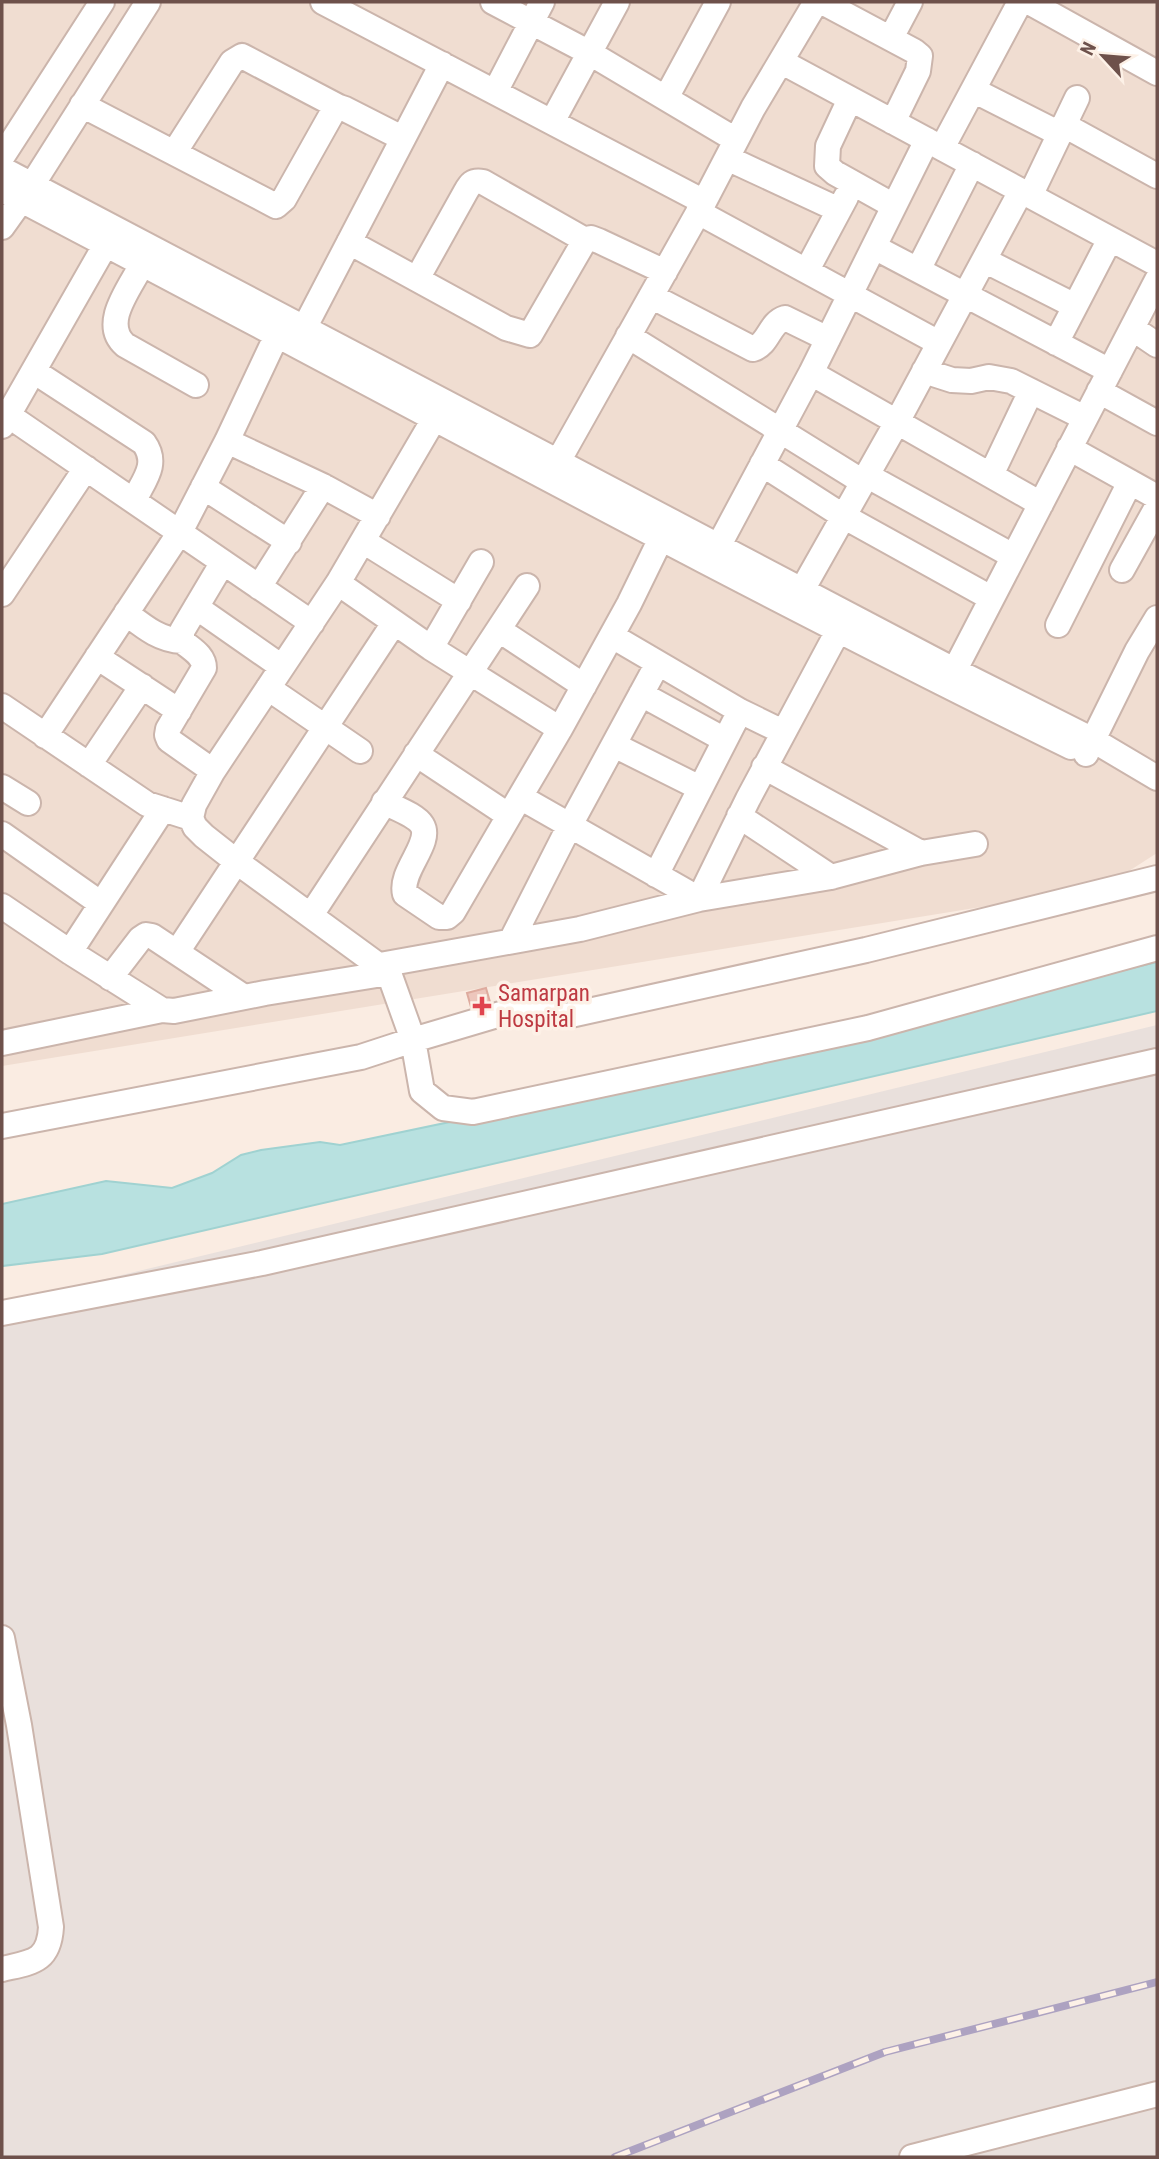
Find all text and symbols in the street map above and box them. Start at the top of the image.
north arrow [1068,21,1138,91]
text: N [1075,38,1101,59]
place label: Samarpan Hospital [498,980,590,1033]
marker: Samarpan Hospital [472,996,492,1016]

